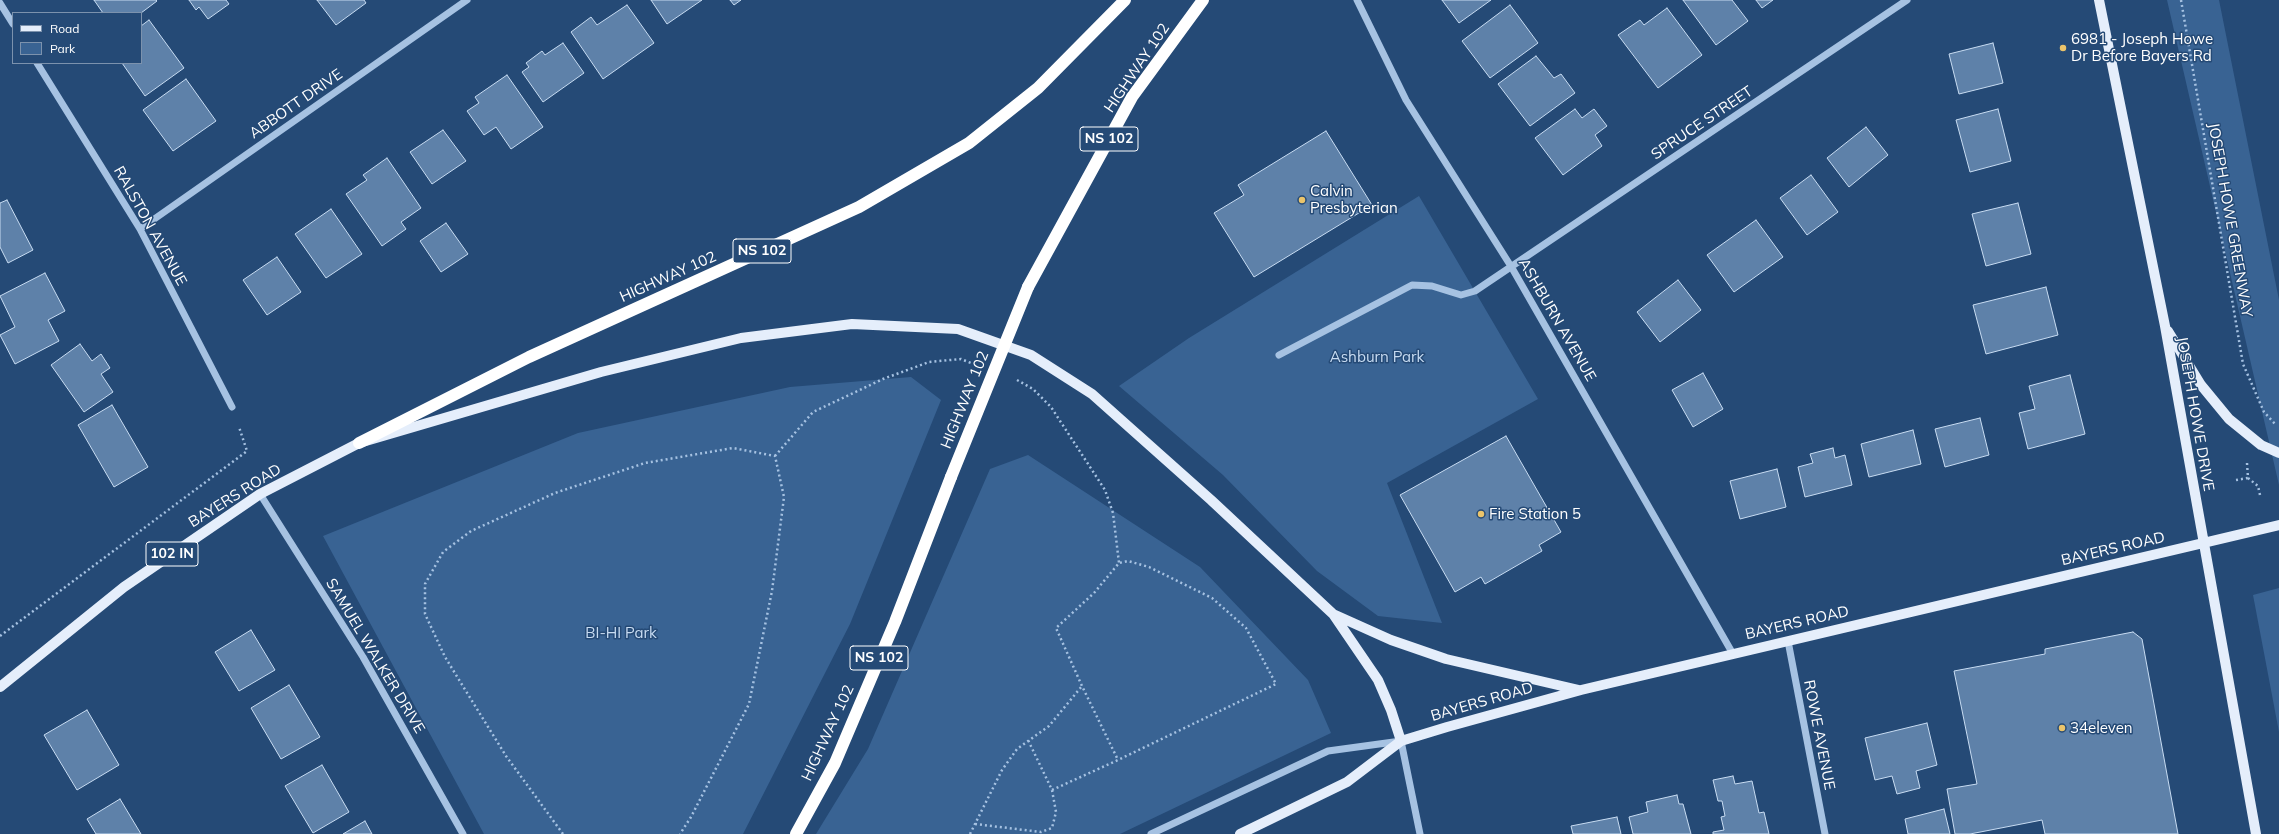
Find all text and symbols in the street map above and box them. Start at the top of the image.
legend [12,12,142,64]
street label: HIGHWAY 102 [1101,20,1173,116]
text: Road [50,21,79,36]
place label: 6981 - Joseph Howe Dr Before Bayers Rd [2071,30,2213,65]
text: Park [50,41,75,56]
marker: 6981 - Joseph Howe Dr Before Bayers Rd [2058,43,2068,53]
street label: ABBOTT DRIVE [246,65,346,143]
street label: SPRUCE STREET [1648,82,1756,164]
street label: JOSEPH HOWE GREENWAY [2204,121,2256,319]
road number: NS 102 [1080,127,1138,151]
street label: RALSTON AVENUE [110,163,190,289]
place label: Calvin Presbyterian [1310,182,1398,217]
marker: Calvin Presbyterian [1297,195,1307,205]
road number: NS 102 [733,239,791,263]
street label: HIGHWAY 102 [617,248,719,306]
street label: ASHBURN AVENUE [1514,255,1600,385]
street label: JOSEPH HOWE DRIVE [2173,335,2217,493]
park label: Ashburn Park [1330,348,1424,366]
street label: HIGHWAY 102 [937,349,993,451]
street label: BAYERS ROAD [185,460,285,532]
place label: Fire Station 5 [1489,505,1581,523]
marker: Fire Station 5 [1476,509,1486,519]
street label: BAYERS ROAD [2059,528,2167,570]
road number: 102 IN [146,542,198,566]
street label: SAMUEL WALKER DRIVE [322,575,428,737]
street label: BAYERS ROAD [1743,602,1851,644]
park label: BI-HI Park [585,624,657,642]
road number: NS 102 [850,646,908,670]
street label: BAYERS ROAD [1429,679,1535,725]
street label: ROWE AVENUE [1800,679,1838,791]
street label: HIGHWAY 102 [798,682,858,784]
place label: 34eleven [2070,719,2133,737]
marker: 34eleven [2057,723,2067,733]

